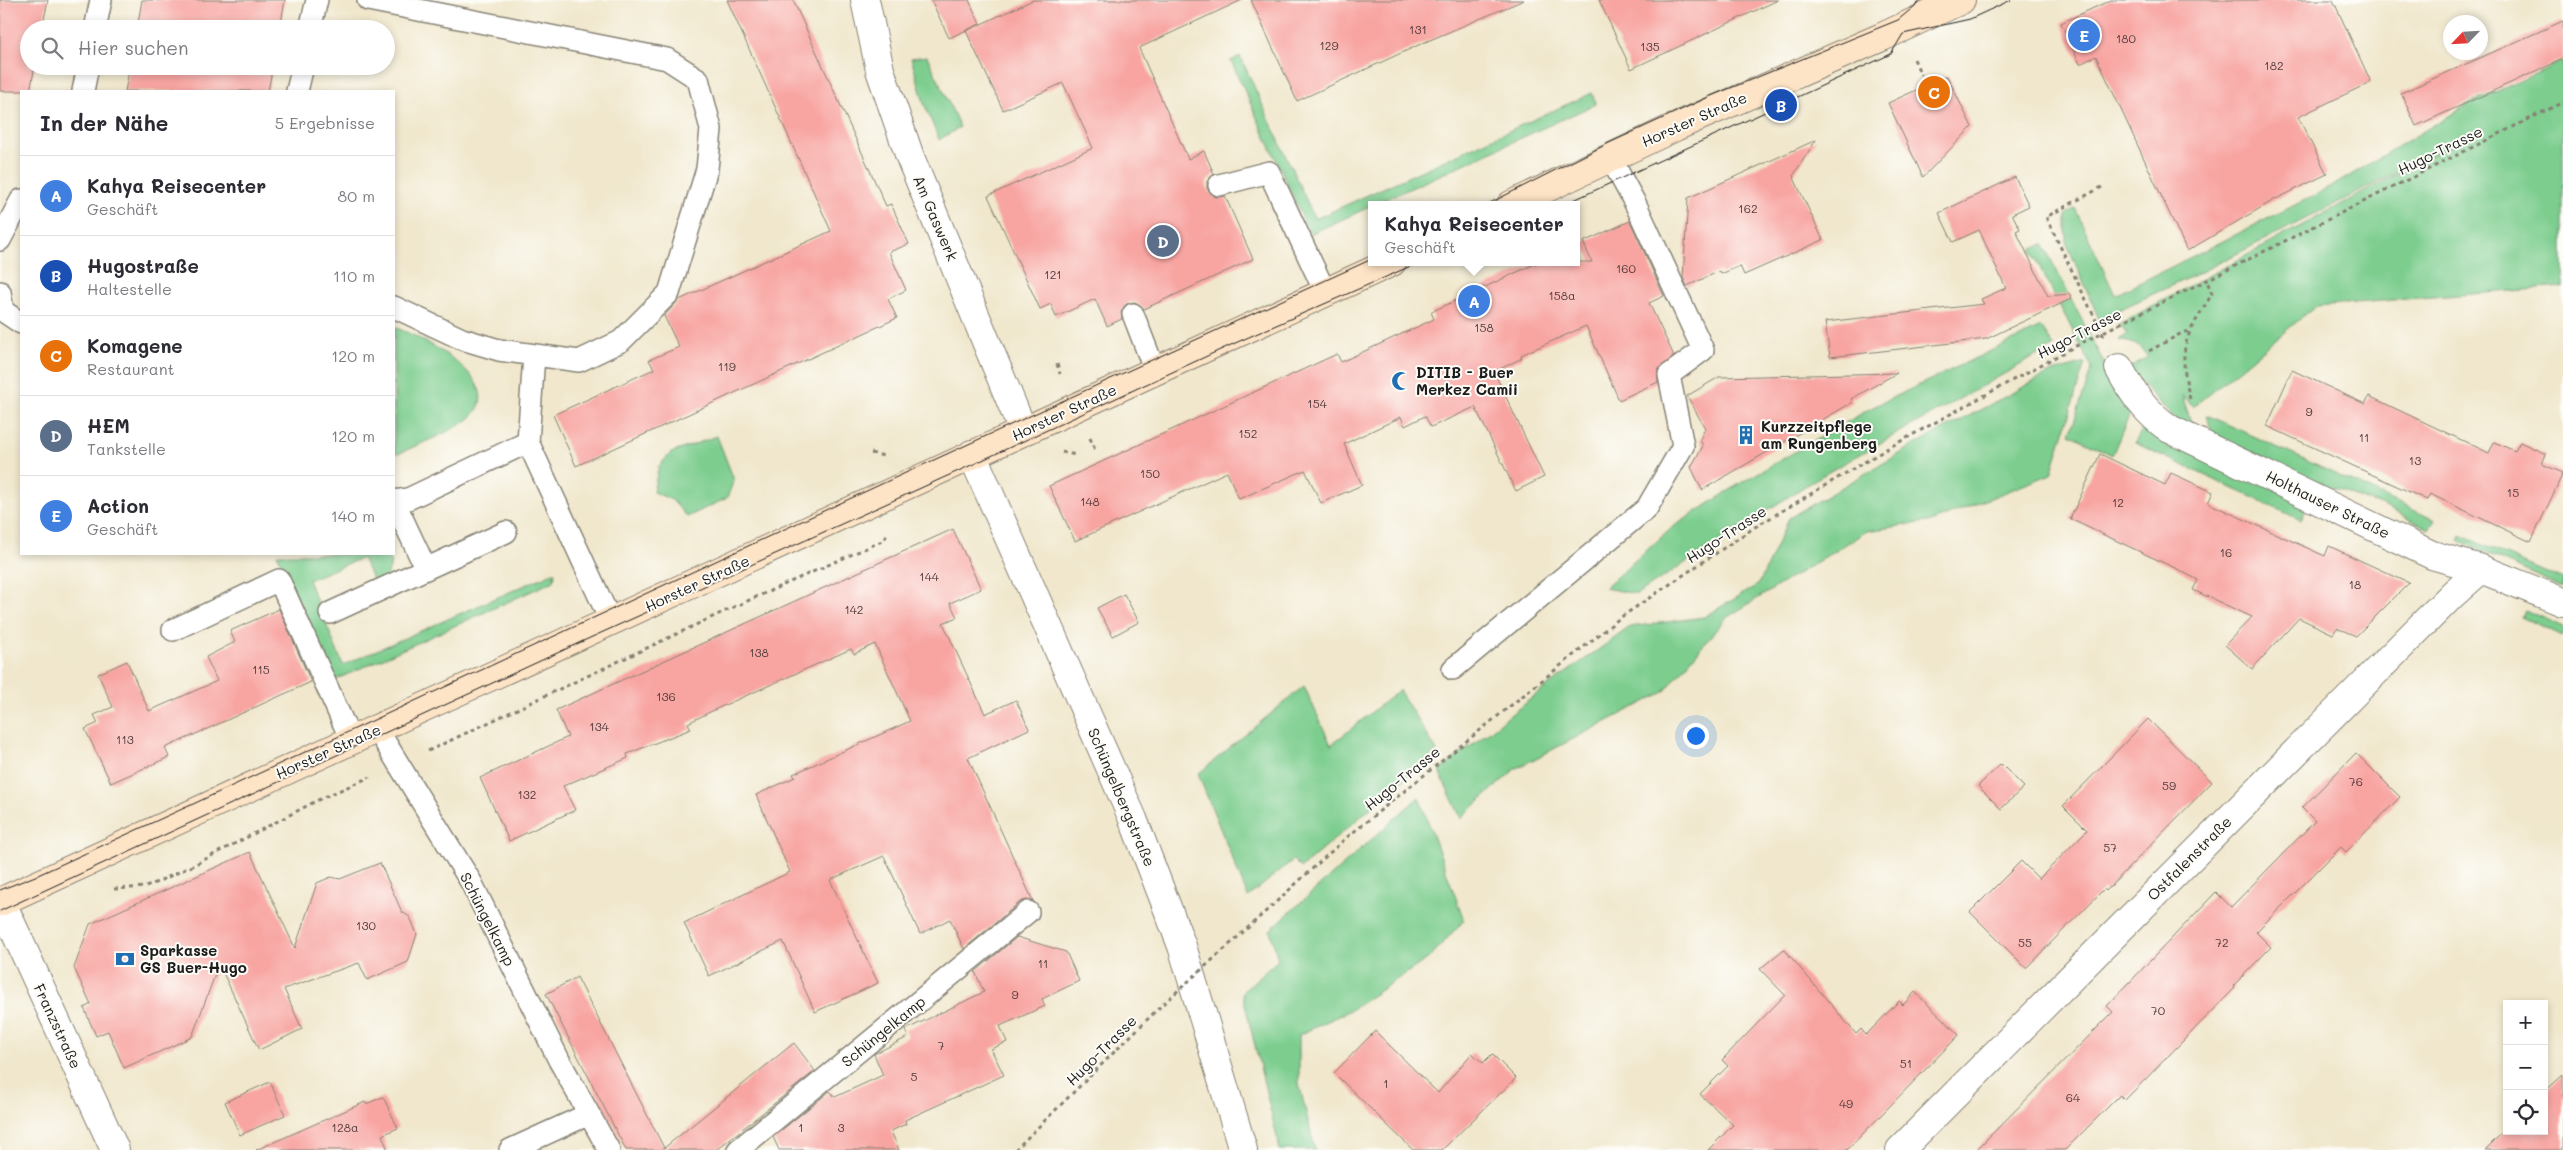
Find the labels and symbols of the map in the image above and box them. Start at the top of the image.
north arrow [2443,15,2488,60]
pin: E [2068,16,2100,54]
house number: 131 [1409,21,1427,37]
house number: 180 [2116,30,2137,46]
house number: 129 [1319,37,1339,53]
house number: 135 [1640,38,1660,54]
house number: 182 [2264,57,2284,73]
pin: C [1918,73,1950,111]
pin: B [1765,86,1797,124]
street label: Horster Straße [1638,87,1750,151]
street label: Hugo-Trasse [2394,121,2486,179]
street label: Am Gaswerk [909,172,963,264]
house number: 162 [1738,200,1758,216]
pin: D [1147,222,1179,260]
house number: 160 [1616,260,1637,276]
house number: 121 [1044,266,1062,282]
pin: A [1458,282,1490,320]
house number: 158a [1548,287,1576,303]
street label: Hugo-Trasse [2034,303,2124,363]
house number: 158 [1474,319,1494,335]
house number: 119 [718,358,736,374]
place label: DITIB - Buer Merkez Camii [1416,362,1518,399]
mosque icon: DITIB - Buer Merkez Camii [1390,370,1412,392]
street label: Horster Straße [1008,379,1120,445]
house number: 154 [1307,395,1327,411]
house number: 9 [2305,403,2313,419]
place label: Kurzzeitpflege am Rungenberg [1761,416,1877,453]
building icon: Kurzzeitpflege am Rungenberg [1735,424,1757,446]
house number: 152 [1238,425,1258,441]
house number: 11 [2359,429,2369,445]
house number: 13 [2409,452,2421,468]
house number: 150 [1140,465,1160,481]
street label: Holthauser Straße [2263,465,2393,543]
house number: 15 [2507,484,2519,500]
house number: 148 [1080,493,1100,509]
house number: 12 [2112,494,2124,510]
street label: Hugo-Trasse [1682,501,1770,567]
house number: 16 [2220,544,2232,560]
street label: Horster Straße [641,550,753,616]
house number: 144 [919,568,939,584]
house number: 18 [2349,576,2361,592]
house number: 142 [844,601,864,617]
house number: 138 [749,644,769,660]
house number: 115 [252,661,270,677]
house number: 136 [656,688,676,704]
house number: 134 [589,718,609,734]
street label: Horster Straße [272,719,384,783]
your location [1683,723,1709,749]
street label: Schüngelbergstraße [1084,725,1160,869]
house number: 113 [116,731,134,747]
street label: Hugo-Trasse [1360,741,1444,815]
house number: 76 [2349,773,2363,789]
house number: 59 [2162,777,2176,793]
house number: 132 [517,786,537,802]
street label: Ostfalenstraße [2142,811,2236,905]
house number: 57 [2103,839,2117,855]
street label: Schüngelkamp [456,869,520,969]
house number: 130 [356,917,376,933]
house number: 55 [2018,934,2032,950]
house number: 72 [2215,934,2229,950]
place label: Sparkasse GS Buer-Hugo [140,940,247,977]
bank icon: Sparkasse GS Buer-Hugo [114,948,136,970]
house number: 11 [1038,955,1048,971]
street label: Franzstraße [30,980,86,1072]
house number: 9 [1011,986,1019,1002]
street label: Schüngelkamp [837,991,929,1071]
house number: 70 [2151,1002,2166,1018]
street label: Hugo-Trasse [1061,1010,1141,1090]
house number: 7 [938,1037,945,1053]
house number: 51 [1900,1055,1912,1071]
house number: 5 [911,1068,918,1084]
house number: 1 [1383,1075,1389,1091]
house number: 64 [2066,1089,2080,1105]
house number: 49 [1839,1095,1853,1111]
house number: 128a [332,1119,358,1135]
house number: 1 [798,1119,804,1135]
house number: 3 [837,1119,845,1135]

